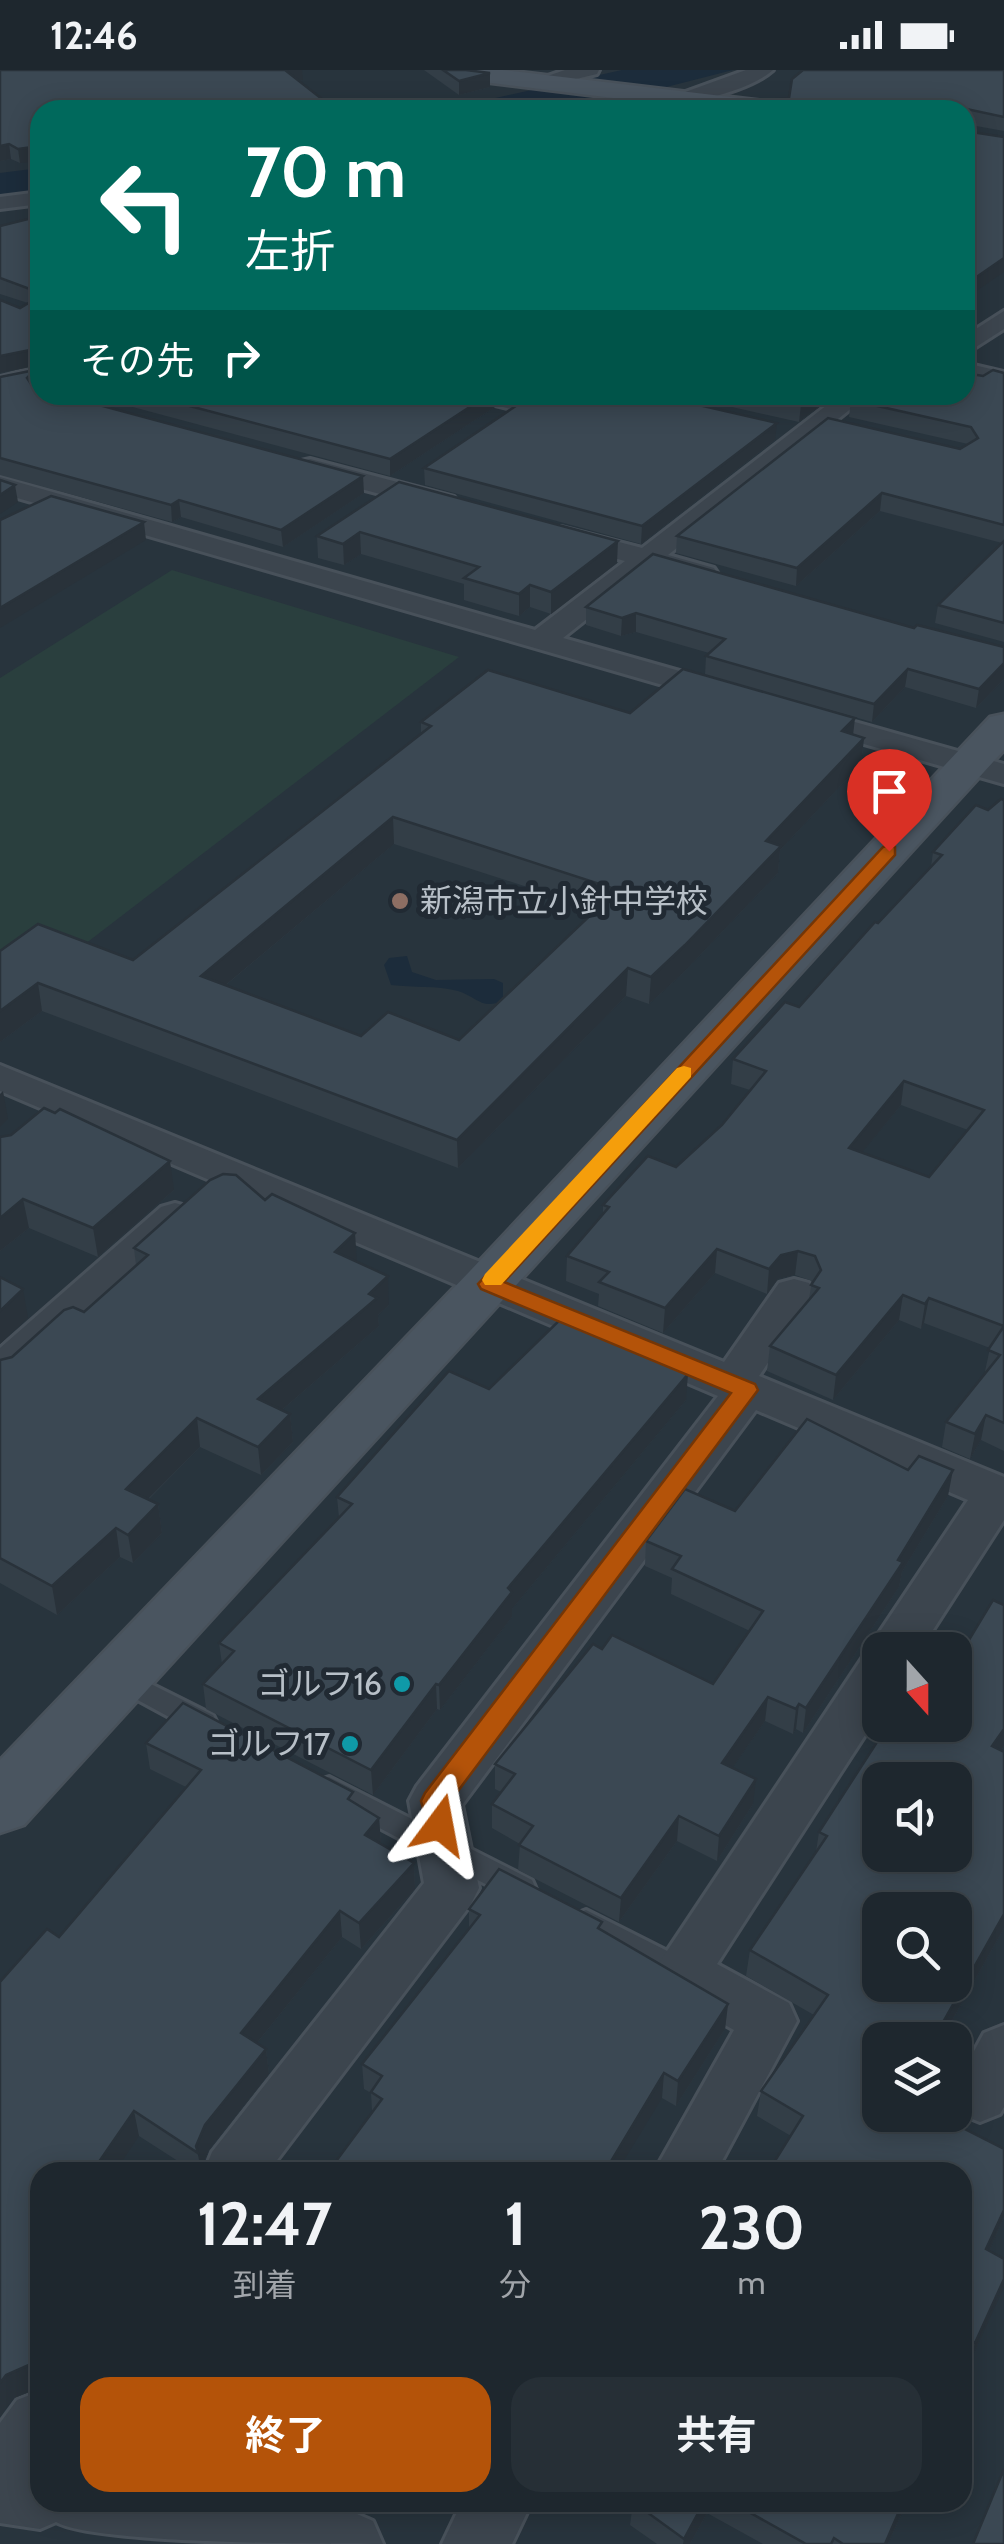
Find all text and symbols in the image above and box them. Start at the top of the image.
text: 12:46 [50,12,138,59]
text: 70 m [245,129,406,215]
icon: left [80,140,210,270]
text: 左折 [245,224,335,278]
icon: right [214,330,269,385]
text: その先 [80,337,194,384]
pin [847,749,932,852]
icon: arrive [862,764,917,819]
place label: 新潟市立小針中学校 [420,881,708,920]
marker: 新潟市立小針中学校 [389,890,411,912]
north arrow [862,1632,972,1742]
map controls [862,1632,972,2132]
place label: ゴルフ16 [257,1664,382,1703]
marker: ゴルフ16 [391,1673,413,1695]
place label: ゴルフ17 [207,1724,330,1763]
marker: ゴルフ17 [339,1733,361,1755]
button: sound [862,1762,972,1872]
position arrow [388,1773,492,1877]
button: search [862,1892,972,2002]
button: layers [862,2022,972,2132]
text: 12:47 [197,2187,332,2260]
text: 1 [504,2187,526,2260]
text: 230 [698,2191,805,2264]
text: m [738,2263,766,2302]
text: 到着 [233,2265,297,2304]
text: 分 [499,2265,531,2304]
button: 終了 [80,2377,491,2492]
button: 共有 [511,2377,922,2492]

